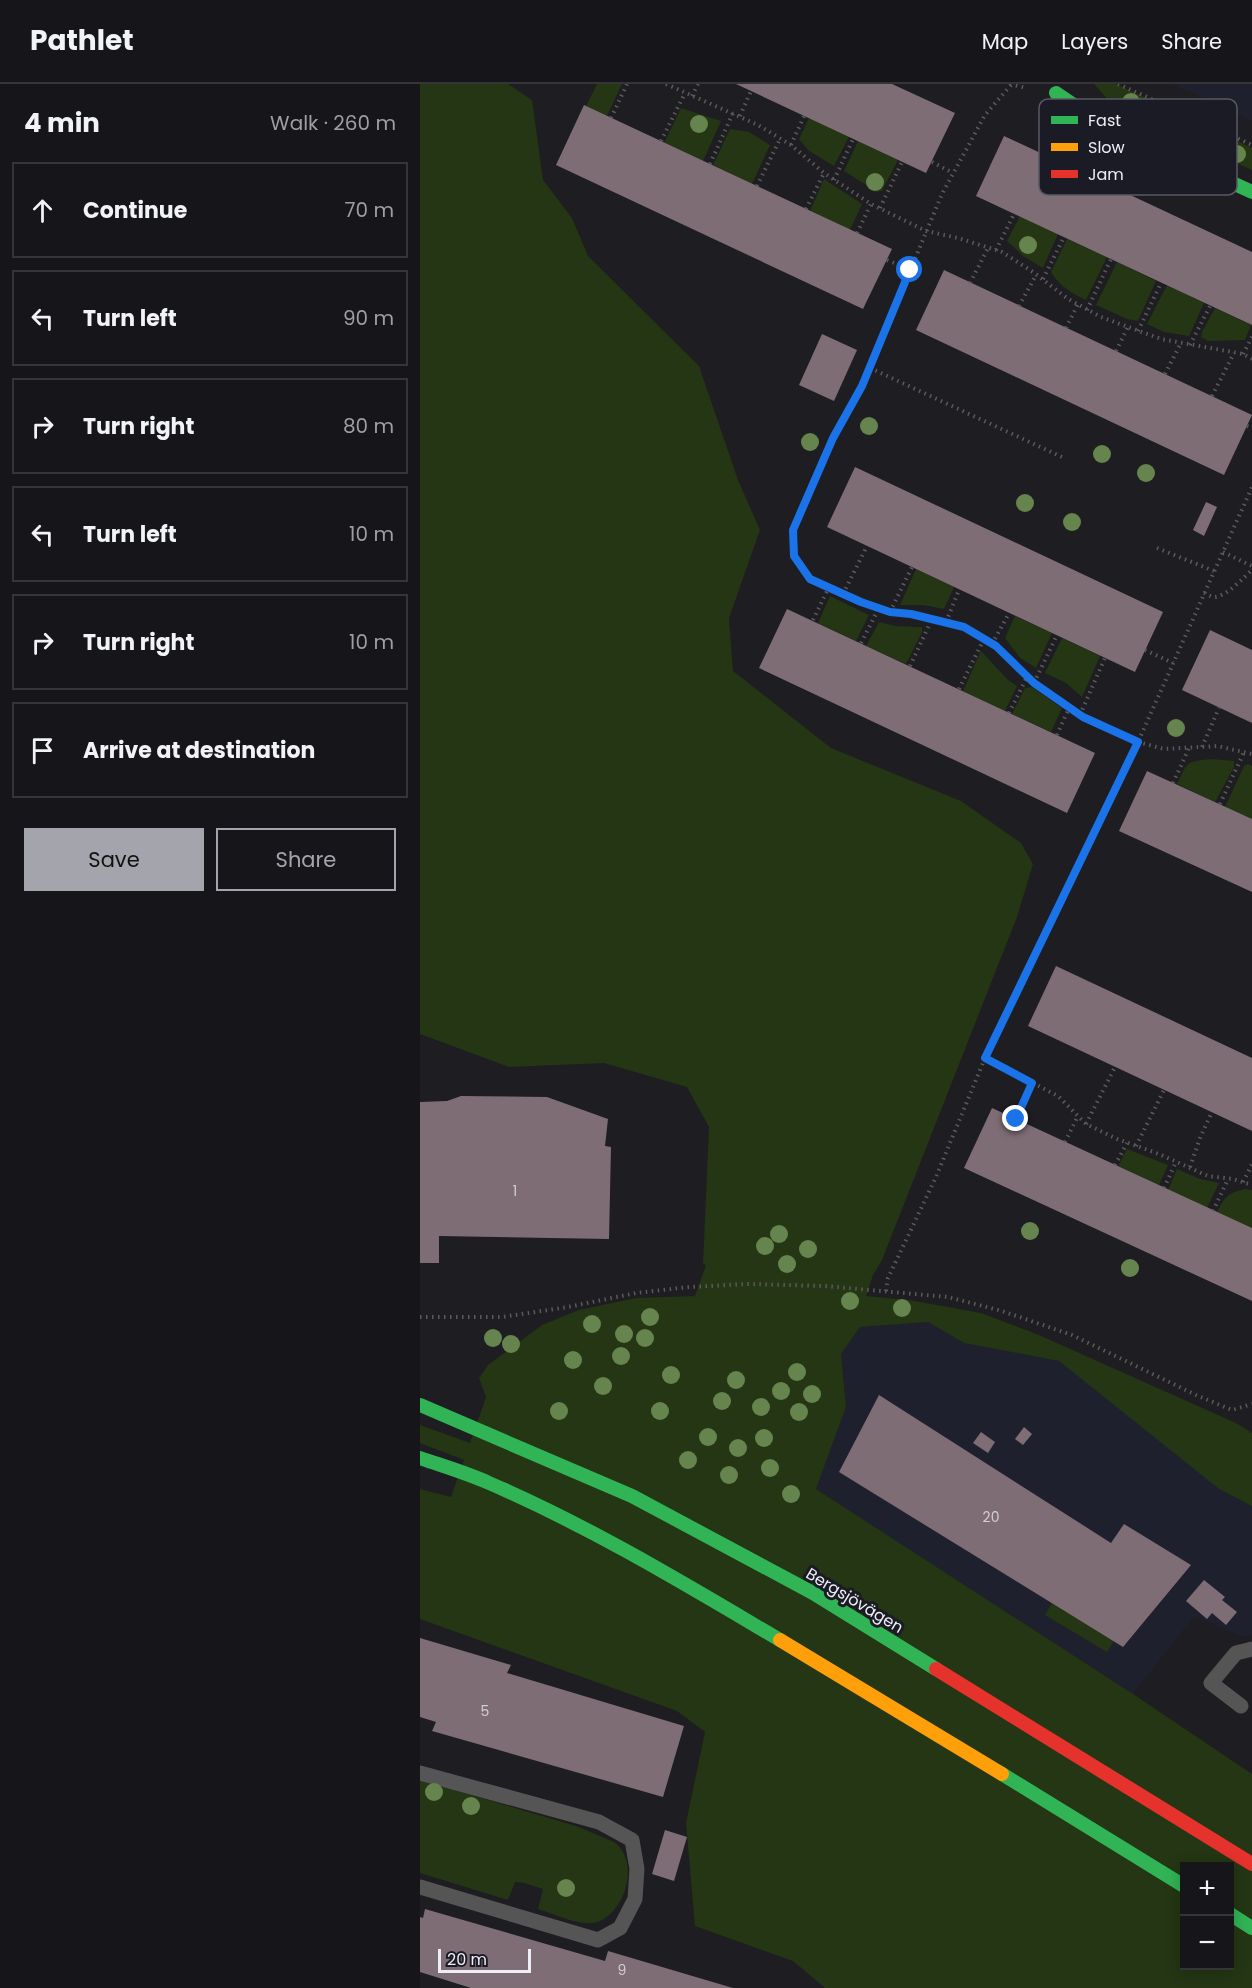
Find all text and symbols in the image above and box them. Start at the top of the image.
text: Pathlet [30,21,134,60]
text: Map [982,27,1028,56]
text: Layers [1061,27,1128,56]
text: Share [1161,27,1222,56]
legend [1039,99,1237,195]
text: 4 min [24,105,100,141]
text: Walk · 260 m [270,109,396,137]
text: Fast [1088,109,1121,132]
text: Slow [1088,136,1125,159]
text: Jam [1088,163,1124,186]
icon: ahead [26,194,59,227]
text: Continue [83,195,187,226]
text: 70 m [345,196,394,224]
route start [896,256,922,282]
icon: left [26,302,59,335]
text: Turn left [83,303,177,334]
text: 90 m [343,304,394,332]
icon: right [26,410,59,443]
text: Turn right [83,411,194,442]
text: 80 m [343,412,394,440]
icon: left [26,518,59,551]
text: Turn left [83,519,177,550]
text: 10 m [349,520,394,548]
icon: right [26,626,59,659]
text: Turn right [83,627,194,658]
text: 10 m [349,628,394,656]
icon: arrive [26,734,59,767]
text: Arrive at destination [83,735,315,766]
button: Save [24,828,204,891]
button: Share [216,828,396,891]
route end [1002,1105,1028,1131]
house number: 1 [513,1181,517,1201]
house number: 20 [983,1507,999,1527]
street label: Bergsjövägen [802,1562,908,1639]
house number: 5 [481,1701,489,1721]
map controls [1180,1862,1234,1970]
button: + [1180,1862,1234,1916]
button: − [1180,1916,1234,1970]
scale bar [438,1946,531,1974]
text: 20 m [447,1948,487,1971]
house number: 9 [618,1960,626,1980]

